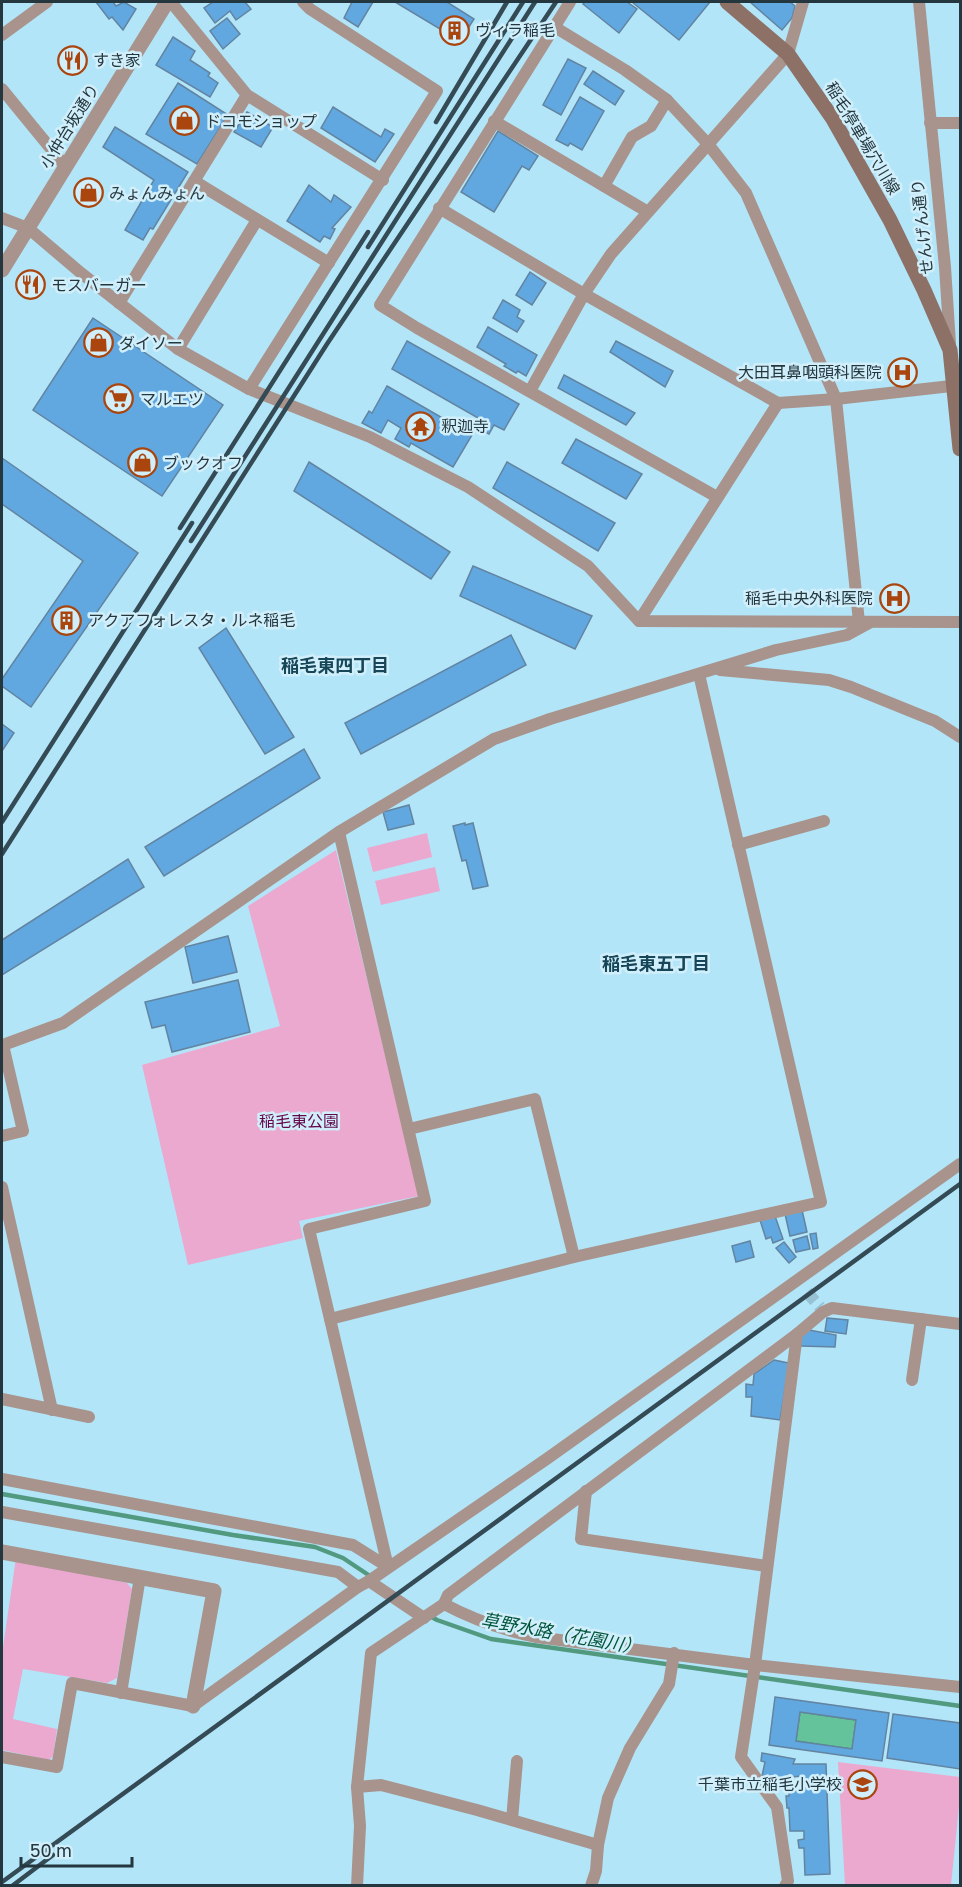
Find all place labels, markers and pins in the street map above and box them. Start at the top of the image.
building icon: ヴィラ稲毛 [438,14,470,46]
place label: ヴィラ稲毛 [475,20,555,40]
restaurant icon: すき家 [56,44,88,76]
place label: すき家 [93,50,141,70]
shop icon: ドコモショップ [168,105,200,137]
place label: ドコモショップ [205,111,317,131]
shop icon: みょんみょん [72,177,104,209]
place label: みょんみょん [109,183,205,203]
restaurant icon: モスバーガー [14,269,46,301]
place label: モスバーガー [51,275,147,295]
shop icon: ダイソー [82,327,114,359]
place label: ダイソー [119,333,183,353]
hospital icon: 大田耳鼻咽頭科医院 [887,356,919,388]
place label: 大田耳鼻咽頭科医院 [738,362,882,382]
supermarket icon: マルエツ [103,383,135,415]
place label: マルエツ [140,389,204,409]
temple icon: 釈迦寺 [404,410,436,442]
place label: 釈迦寺 [441,416,489,436]
shop icon: ブックオフ [126,447,158,479]
place label: ブックオフ [163,453,243,473]
hospital icon: 稲毛中央外科医院 [878,582,910,614]
place label: 稲毛中央外科医院 [745,588,873,608]
building icon: アクアフォレスタ・ルネ稲毛 [51,604,83,636]
place label: アクアフォレスタ・ルネ稲毛 [88,610,295,630]
school or university icon: 千葉市立稲毛小学校 [847,1768,879,1800]
place label: 千葉市立稲毛小学校 [698,1774,842,1794]

